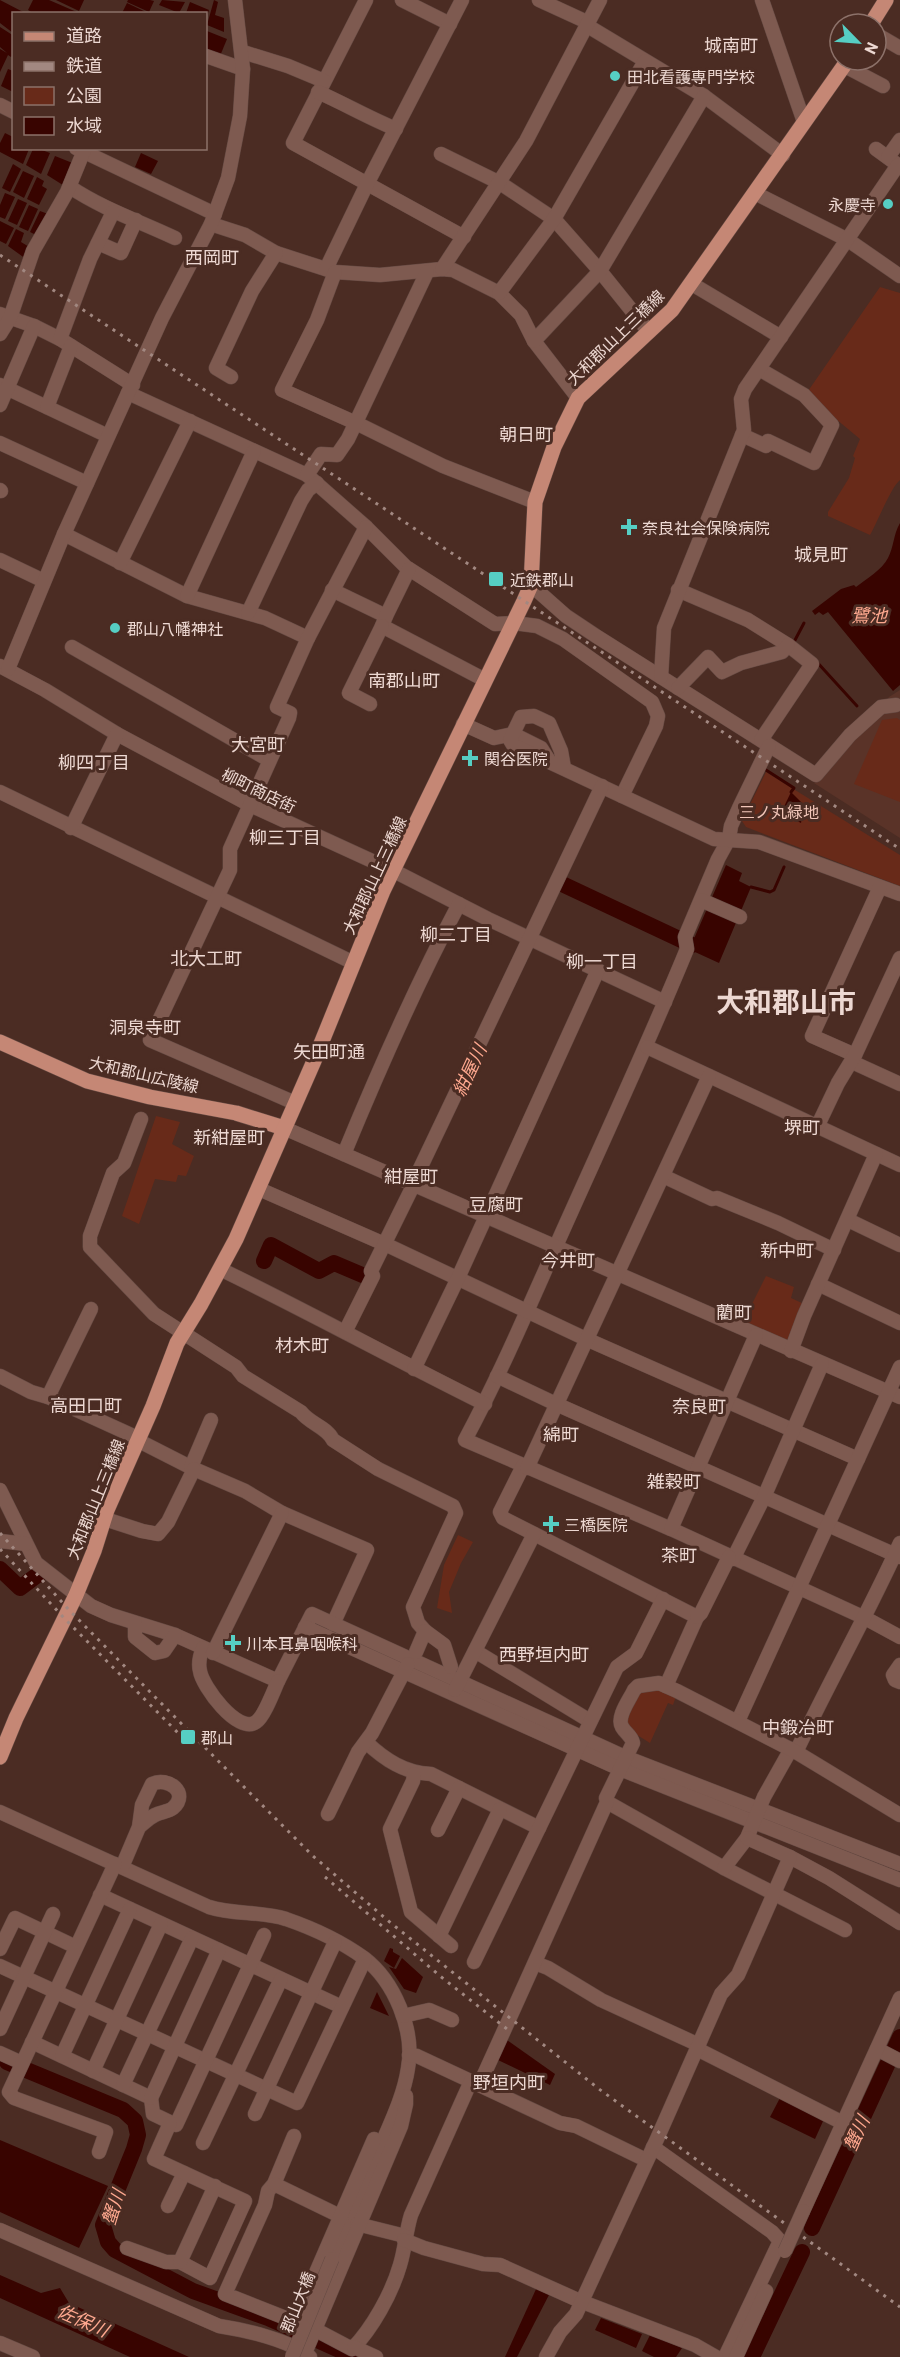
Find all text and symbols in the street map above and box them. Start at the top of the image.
legend [12,12,207,150]
north arrow [828,12,888,72]
text: 道路 [66,24,102,46]
district label: 城南町 [704,34,758,56]
text: N [861,40,883,57]
text: 鉄道 [66,54,102,76]
place label: 田北看護専門学校 [627,67,755,86]
marker: 田北看護専門学校 [608,69,622,83]
text: 公園 [66,84,102,106]
text: 水域 [66,114,102,136]
place label: 永慶寺 [828,195,876,214]
marker: 永慶寺 [881,197,895,211]
district label: 西岡町 [185,246,239,268]
street label: 大和郡山上三橋線 [562,286,668,388]
district label: 朝日町 [499,423,553,445]
marker: 奈良社会保険病院 [620,518,638,536]
place label: 奈良社会保険病院 [642,518,770,537]
district label: 城見町 [794,543,848,565]
marker: 近鉄郡山 [487,570,505,588]
place label: 近鉄郡山 [510,570,574,589]
water label: 鷺池 [851,604,889,626]
place label: 郡山八幡神社 [127,619,223,638]
marker: 郡山八幡神社 [108,621,122,635]
district label: 南郡山町 [368,669,440,691]
district label: 大宮町 [231,733,285,755]
marker: 関谷医院 [461,749,479,767]
place label: 関谷医院 [484,749,548,768]
district label: 柳四丁目 [58,751,130,773]
street label: 柳町商店街 [219,764,299,816]
park label: 三ノ丸緑地 [739,802,819,821]
street label: 大和郡山上三橋線 [338,813,410,937]
district label: 柳三丁目 [249,826,321,848]
district label: 柳二丁目 [420,923,492,945]
district label: 北大工町 [170,947,242,969]
district label: 柳一丁目 [566,950,638,972]
district label: 大和郡山市 [716,984,856,1018]
district label: 洞泉寺町 [109,1016,181,1038]
water label: 紺屋川 [448,1039,491,1099]
district label: 矢田町通 [293,1040,365,1062]
street label: 大和郡山広陵線 [87,1052,201,1096]
district label: 堺町 [784,1116,820,1138]
district label: 新紺屋町 [193,1126,265,1148]
district label: 紺屋町 [384,1165,438,1187]
district label: 豆腐町 [469,1193,523,1215]
district label: 新中町 [760,1239,814,1261]
district label: 今井町 [541,1249,595,1271]
district label: 藺町 [716,1301,752,1323]
district label: 材木町 [275,1334,329,1356]
district label: 高田口町 [50,1394,122,1416]
district label: 奈良町 [672,1395,726,1417]
district label: 綿町 [543,1423,579,1445]
street label: 大和郡山上三橋線 [62,1436,128,1562]
district label: 雑穀町 [647,1470,701,1492]
marker: 三橋医院 [542,1515,560,1533]
place label: 三橋医院 [564,1515,628,1534]
district label: 茶町 [661,1544,697,1566]
marker: 川本耳鼻咽喉科 [224,1634,242,1652]
place label: 川本耳鼻咽喉科 [246,1634,358,1653]
district label: 西野垣内町 [499,1643,589,1665]
district label: 中鍛冶町 [762,1716,834,1738]
marker: 郡山 [179,1728,197,1746]
place label: 郡山 [201,1728,233,1747]
district label: 野垣内町 [473,2071,545,2093]
water label: 蟹川 [838,2110,874,2154]
water label: 蟹川 [97,2185,130,2228]
street label: 郡山大橋 [276,2269,318,2335]
water label: 佐保川 [54,2299,114,2342]

